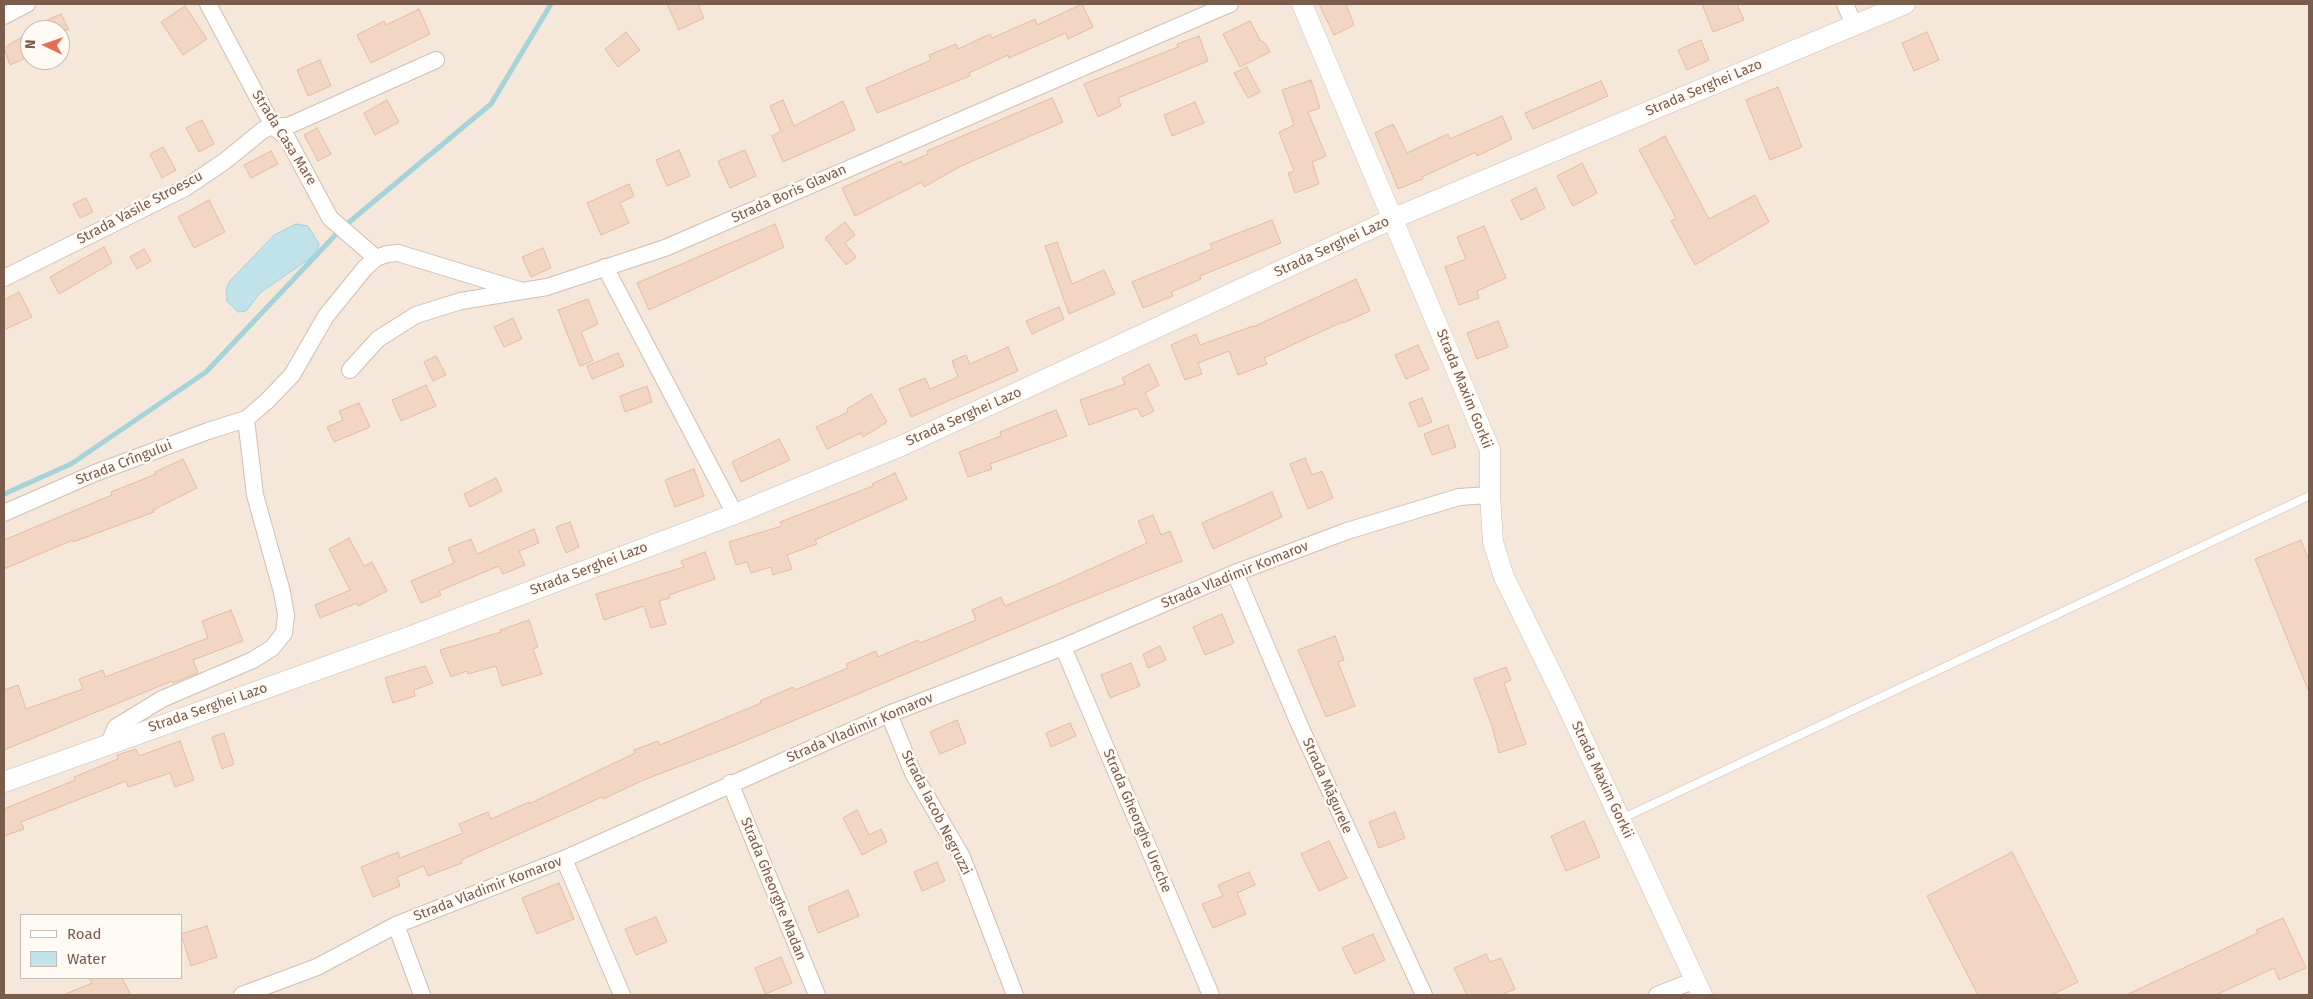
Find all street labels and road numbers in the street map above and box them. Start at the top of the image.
street label: Strada Serghei Lazo [1643,56,1765,120]
street label: Strada Casa Mare [248,87,320,189]
street label: Strada Boris Glavan [729,161,849,227]
street label: Strada Vasile Stroescu [74,168,206,248]
street label: Strada Serghei Lazo [1272,213,1392,281]
street label: Strada Maxim Gorkii [1432,327,1496,451]
street label: Strada Serghei Lazo [904,384,1024,450]
street label: Strada Crîngului [74,437,174,489]
street label: Strada Vladimir Komarov [1159,538,1311,612]
street label: Strada Serghei Lazo [528,539,650,599]
street label: Strada Serghei Lazo [146,680,270,736]
street label: Strada Vladimir Komarov [784,689,936,767]
street label: Strada Maxim Gorkii [1567,719,1637,841]
street label: Strada Măgurele [1298,736,1356,836]
street label: Strada Gheorghe Ureche [1099,747,1175,895]
street label: Strada Iacob Negruzzi [897,748,975,878]
street label: Strada Gheorghe Madan [737,815,809,963]
street label: Strada Vladimir Komarov [411,853,565,925]

